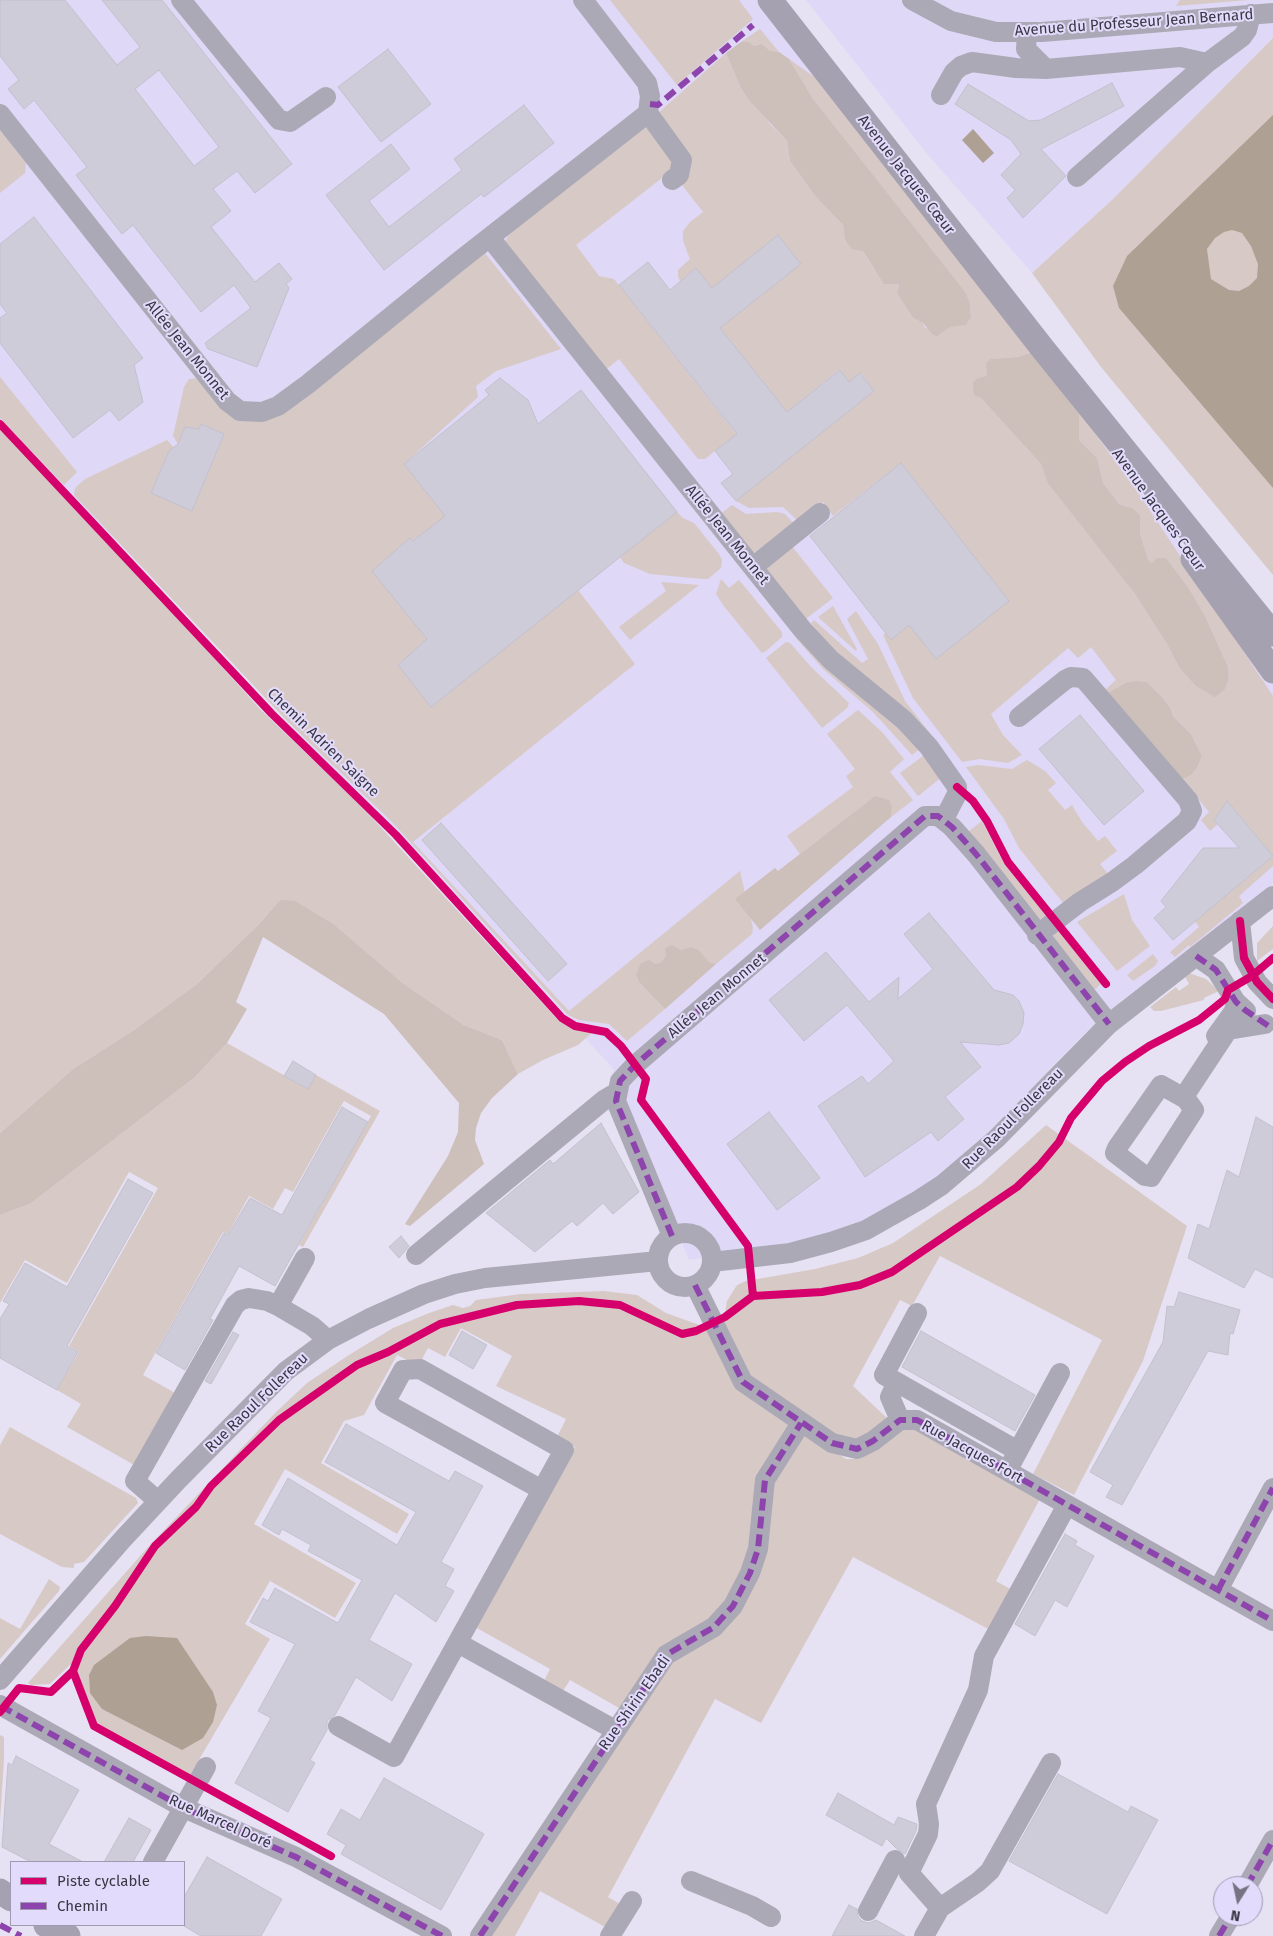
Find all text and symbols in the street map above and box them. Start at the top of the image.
street label: Avenue du Professeur Jean Bernard [1014,6,1254,40]
street label: Avenue Jacques Cœur [854,112,958,238]
street label: Allée Jean Monnet [141,297,233,403]
street label: Avenue Jacques Cœur [1108,445,1208,575]
street label: Allée Jean Monnet [681,482,773,588]
street label: Chemin Adrien Saigne [263,685,383,801]
street label: Allée Jean Monnet [664,950,770,1042]
street label: Rue Raoul Follereau [959,1065,1067,1173]
street label: Rue Raoul Follereau [202,1349,312,1457]
street label: Rue Jacques Fort [918,1417,1026,1487]
street label: Rue Shirin Ebadi [595,1652,675,1754]
street label: Rue Marcel Doré [166,1791,274,1853]
legend [10,1861,185,1926]
text: Piste cyclable [57,1872,150,1890]
north arrow [1213,1876,1263,1926]
text: Chemin [57,1897,108,1915]
text: N [1229,1906,1242,1924]

